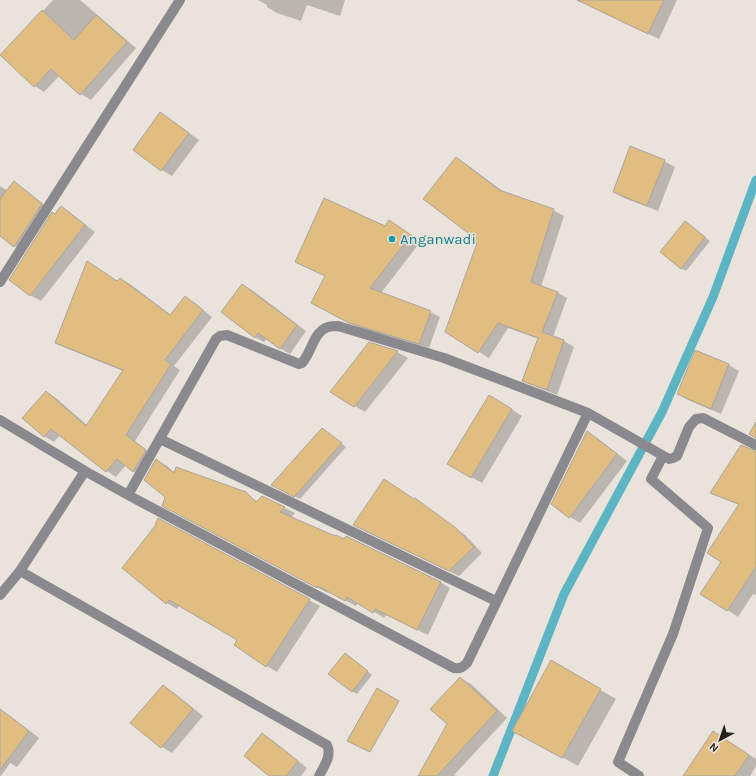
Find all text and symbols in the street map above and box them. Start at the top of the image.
place label: Anganwadi [400,230,476,248]
marker: Anganwadi [387,234,397,244]
north arrow [700,720,740,760]
text: N [707,740,721,755]

